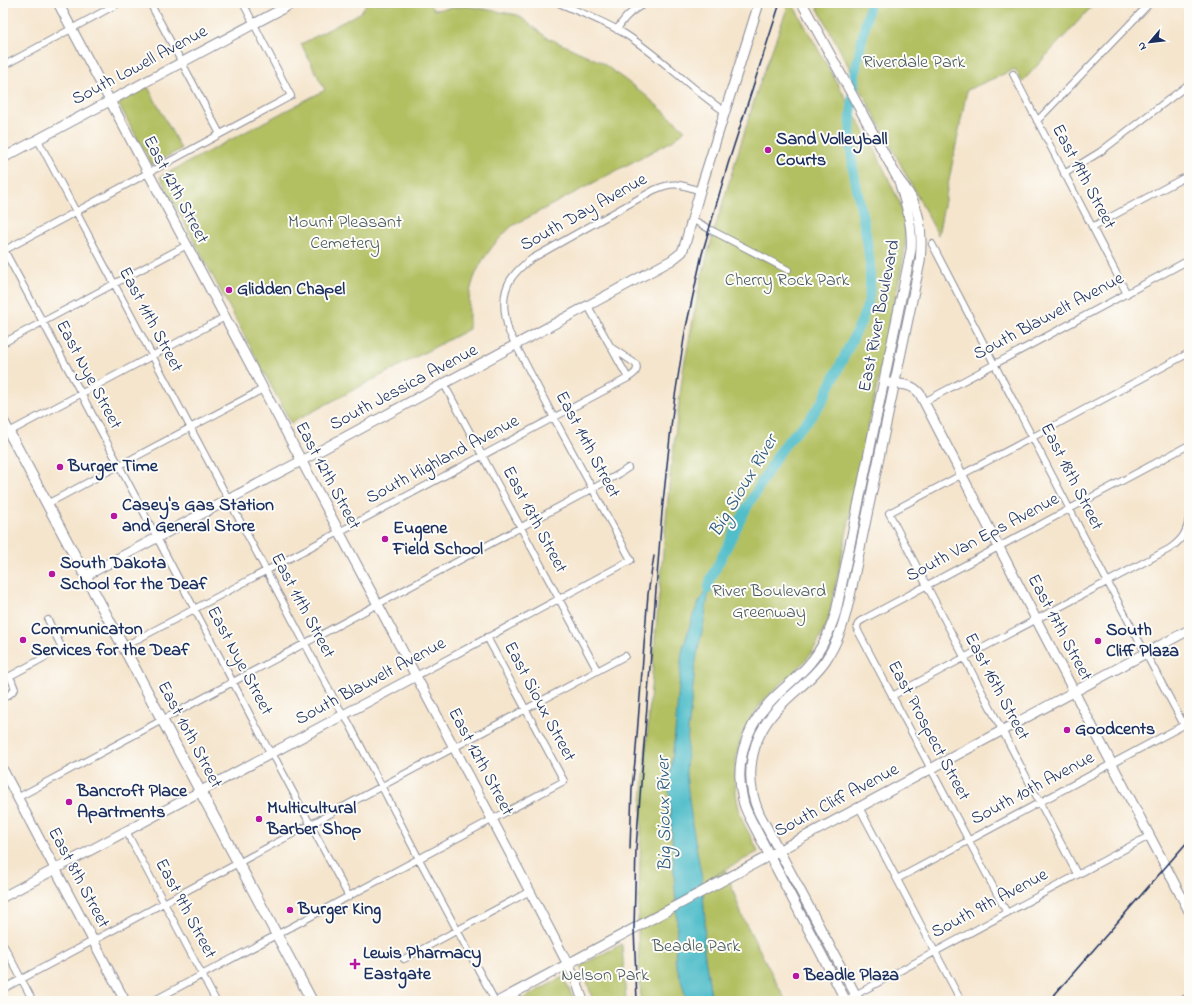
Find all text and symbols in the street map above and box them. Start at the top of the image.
street label: South Lowell Avenue [67,19,213,113]
north arrow [1130,22,1170,62]
text: N [1133,39,1151,53]
park label: Riverdale Park [863,50,965,76]
street label: East 19th Street [1044,120,1122,234]
place label: Sand Volleyball Courts [776,127,887,174]
street label: East 12th Street [135,131,215,249]
marker: Sand Volleyball Courts [763,145,773,155]
street label: South Day Avenue [516,167,653,259]
park label: Mount Pleasant Cemetery [288,210,402,257]
street label: East River Boulevard [853,238,907,394]
street label: East 11th Street [111,263,189,377]
street label: South Blauvelt Avenue [969,266,1130,368]
park label: Cherry Rock Park [725,268,849,294]
place label: Glidden Chapel [237,277,345,303]
marker: Glidden Chapel [224,285,234,295]
street label: East Nye Street [48,316,128,434]
street label: South Jessica Avenue [325,337,484,438]
street label: East 14th Street [548,387,626,503]
street label: South Highland Avenue [362,408,525,512]
street label: East 12th Street [287,417,367,535]
street label: East 18th Street [1033,419,1109,535]
water label: Big Sioux River [703,428,787,543]
place label: Burger Time [67,454,159,481]
marker: Burger Time [55,462,65,472]
street label: East 13th Street [495,462,573,578]
street label: South Van Eps Avenue [902,486,1065,589]
place label: Casey's Gas Station and General Store [122,493,274,540]
marker: Casey's Gas Station and General Store [109,511,119,521]
place label: Eugene Field School [392,516,483,563]
marker: Eugene Field School [380,534,390,544]
street label: East 11th Street [263,549,341,663]
place label: South Dakota School for the Deaf [60,551,208,598]
marker: South Dakota School for the Deaf [47,569,57,579]
street label: East 17th Street [1020,570,1098,686]
park label: River Boulevard Greenway [712,579,826,626]
street label: East Nye Street [199,602,279,720]
place label: Communicaton Services for the Deaf [31,617,190,664]
place label: South Cliff Plaza [1106,618,1179,665]
street label: East 16th Street [957,629,1035,745]
street label: South Blauvelt Avenue [291,631,452,733]
marker: Communicaton Services for the Deaf [18,635,28,645]
marker: South Cliff Plaza [1093,636,1103,646]
street label: East Sioux Street [496,637,582,767]
street label: East Prospect Street [880,656,976,806]
street label: East 10th Street [150,677,228,793]
street label: East 12th Street [440,703,520,821]
place label: Goodcents [1075,717,1155,743]
marker: Goodcents [1062,725,1072,735]
street label: South 10th Avenue [967,745,1100,833]
water label: Big Sioux River [650,754,681,872]
street label: South Cliff Avenue [770,757,905,845]
place label: Bancroft Place Apartments [76,779,188,826]
place label: Multicultural Barber Shop [266,796,362,843]
marker: Bancroft Place Apartments [64,797,74,807]
marker: Multicultural Barber Shop [254,814,264,824]
street label: East 8th Street [40,823,116,933]
street label: East 9th Street [148,854,222,964]
street label: South 9th Avenue [927,862,1054,946]
place label: Burger King [297,897,381,924]
marker: Burger King [285,905,295,915]
park label: Beadle Park [651,934,740,960]
place label: Lewis Pharmacy Eastgate [363,941,481,989]
marker: Lewis Pharmacy Eastgate [350,959,360,969]
park label: Nelson Park [561,963,649,989]
place label: Beadle Plaza [803,963,899,989]
marker: Beadle Plaza [791,971,801,981]

